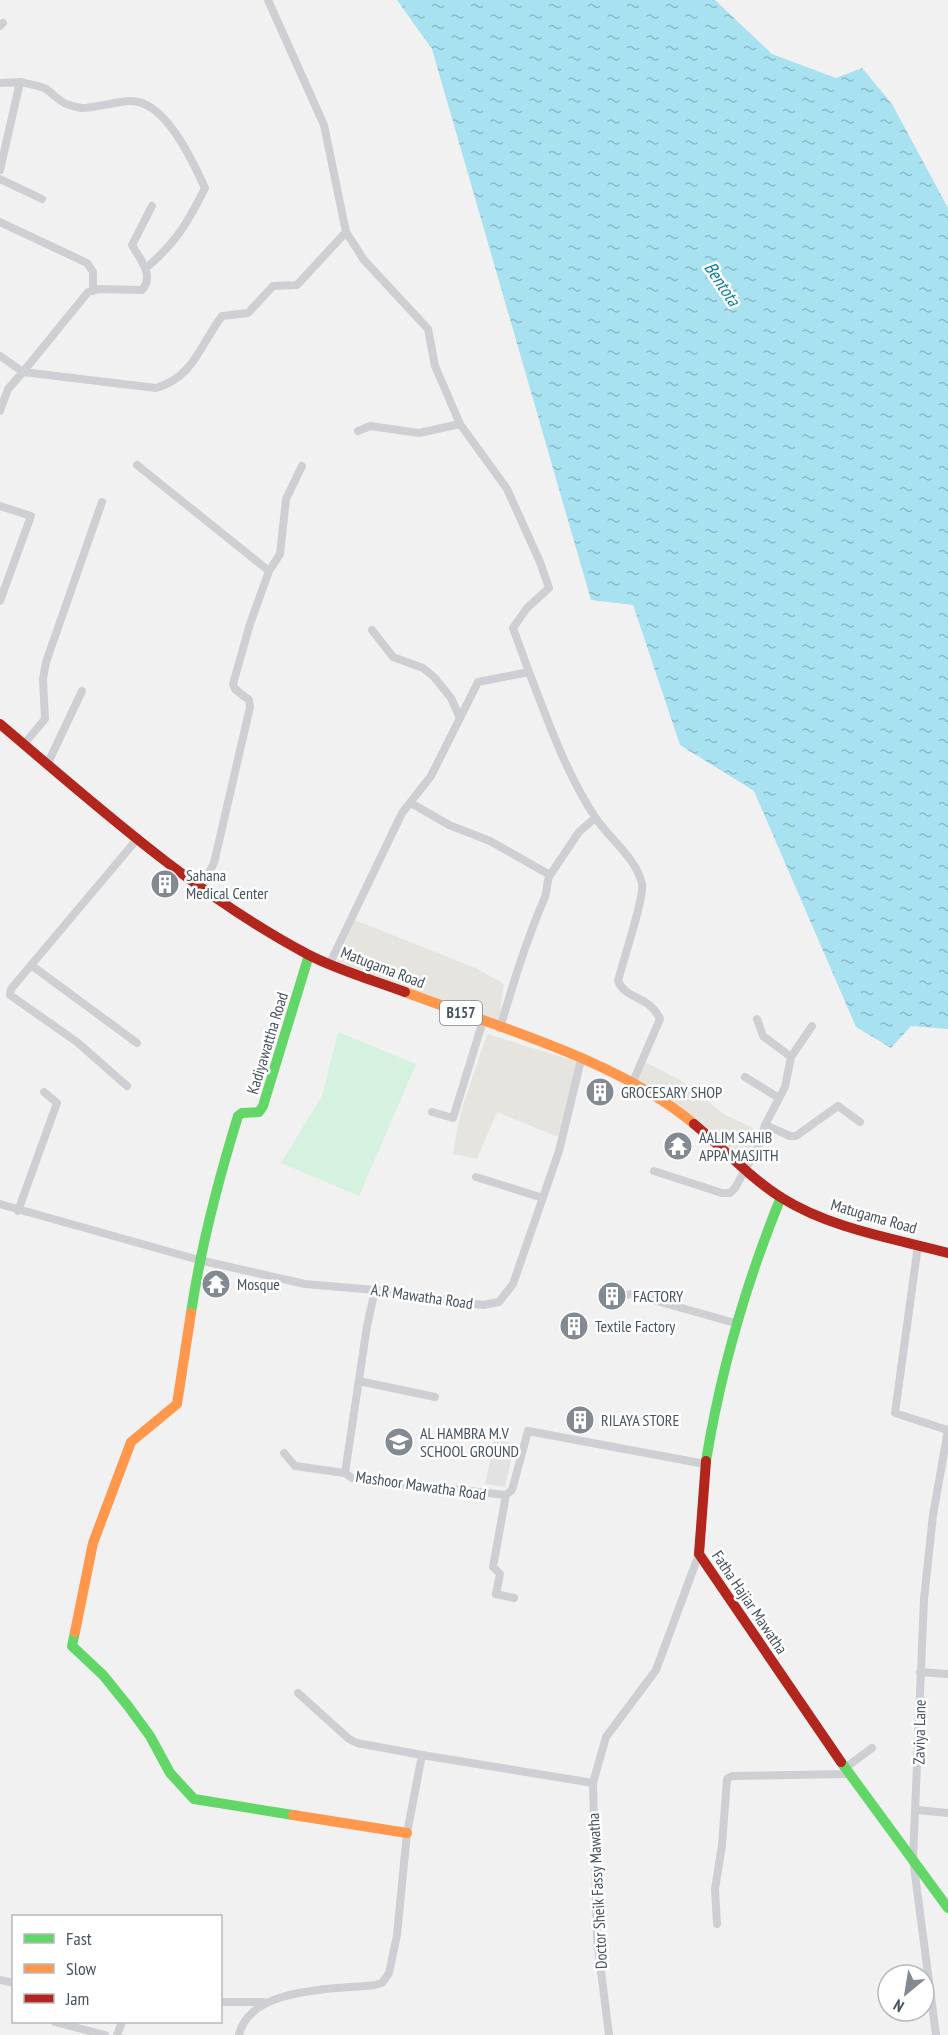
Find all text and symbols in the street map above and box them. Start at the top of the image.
water label: Bentota [699,257,746,311]
place label: Sahana Medical Center [186,865,269,903]
building icon: Sahana Medical Center [149,868,181,900]
street label: Matugama Road [338,942,428,992]
street label: Kadiyawattha Road [242,990,292,1096]
road number: B157 [440,1001,482,1025]
building icon: GROCESARY SHOP [584,1076,616,1108]
place label: GROCESARY SHOP [621,1082,722,1102]
place label: AALIM SAHIB APPA MASJITH [699,1127,779,1165]
temple icon: AALIM SAHIB APPA MASJITH [662,1130,694,1162]
street label: Matugama Road [829,1194,919,1238]
temple icon: Mosque [200,1268,232,1300]
place label: Mosque [237,1274,280,1294]
street label: A.R Mawatha Road [370,1279,474,1313]
building icon: FACTORY [596,1280,628,1312]
place label: FACTORY [633,1286,684,1306]
building icon: Textile Factory [558,1310,590,1342]
place label: Textile Factory [595,1316,675,1336]
building icon: RILAYA STORE [564,1404,596,1436]
place label: RILAYA STORE [601,1410,679,1430]
place label: AL HAMBRA M.V SCHOOL GROUND [420,1423,519,1461]
school or university icon: AL HAMBRA M.V SCHOOL GROUND [383,1426,415,1458]
street label: Mashoor Mawatha Road [354,1466,488,1504]
street label: Fatha Hajiar Mawatha [708,1546,792,1658]
street label: Zaviya Lane [908,1699,930,1765]
street label: Doctor Sheik Fassy Mawatha [583,1812,611,1970]
legend [12,1915,222,2023]
text: Fast [66,1927,92,1950]
text: Slow [66,1957,97,1980]
north arrow [876,1963,936,2023]
text: Jam [65,1987,89,2010]
text: N [890,1995,907,2017]

